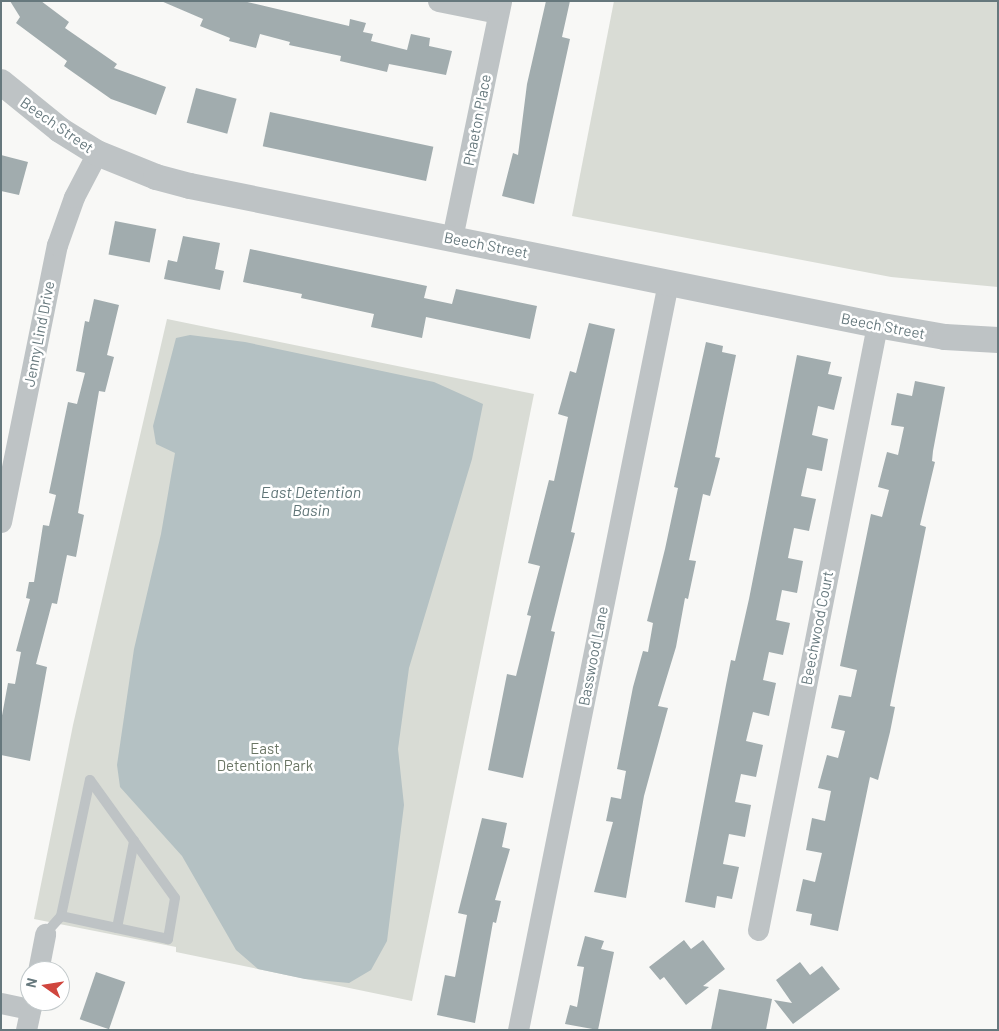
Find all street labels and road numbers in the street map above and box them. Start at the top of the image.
street label: Phaeton Place [459,73,495,167]
street label: Beech Street [17,93,97,157]
street label: Beech Street [442,228,530,262]
street label: Jenny Lind Drive [20,280,58,388]
street label: Beech Street [839,309,927,343]
street label: Beechwood Court [797,570,837,686]
street label: Basswood Lane [575,605,611,707]

